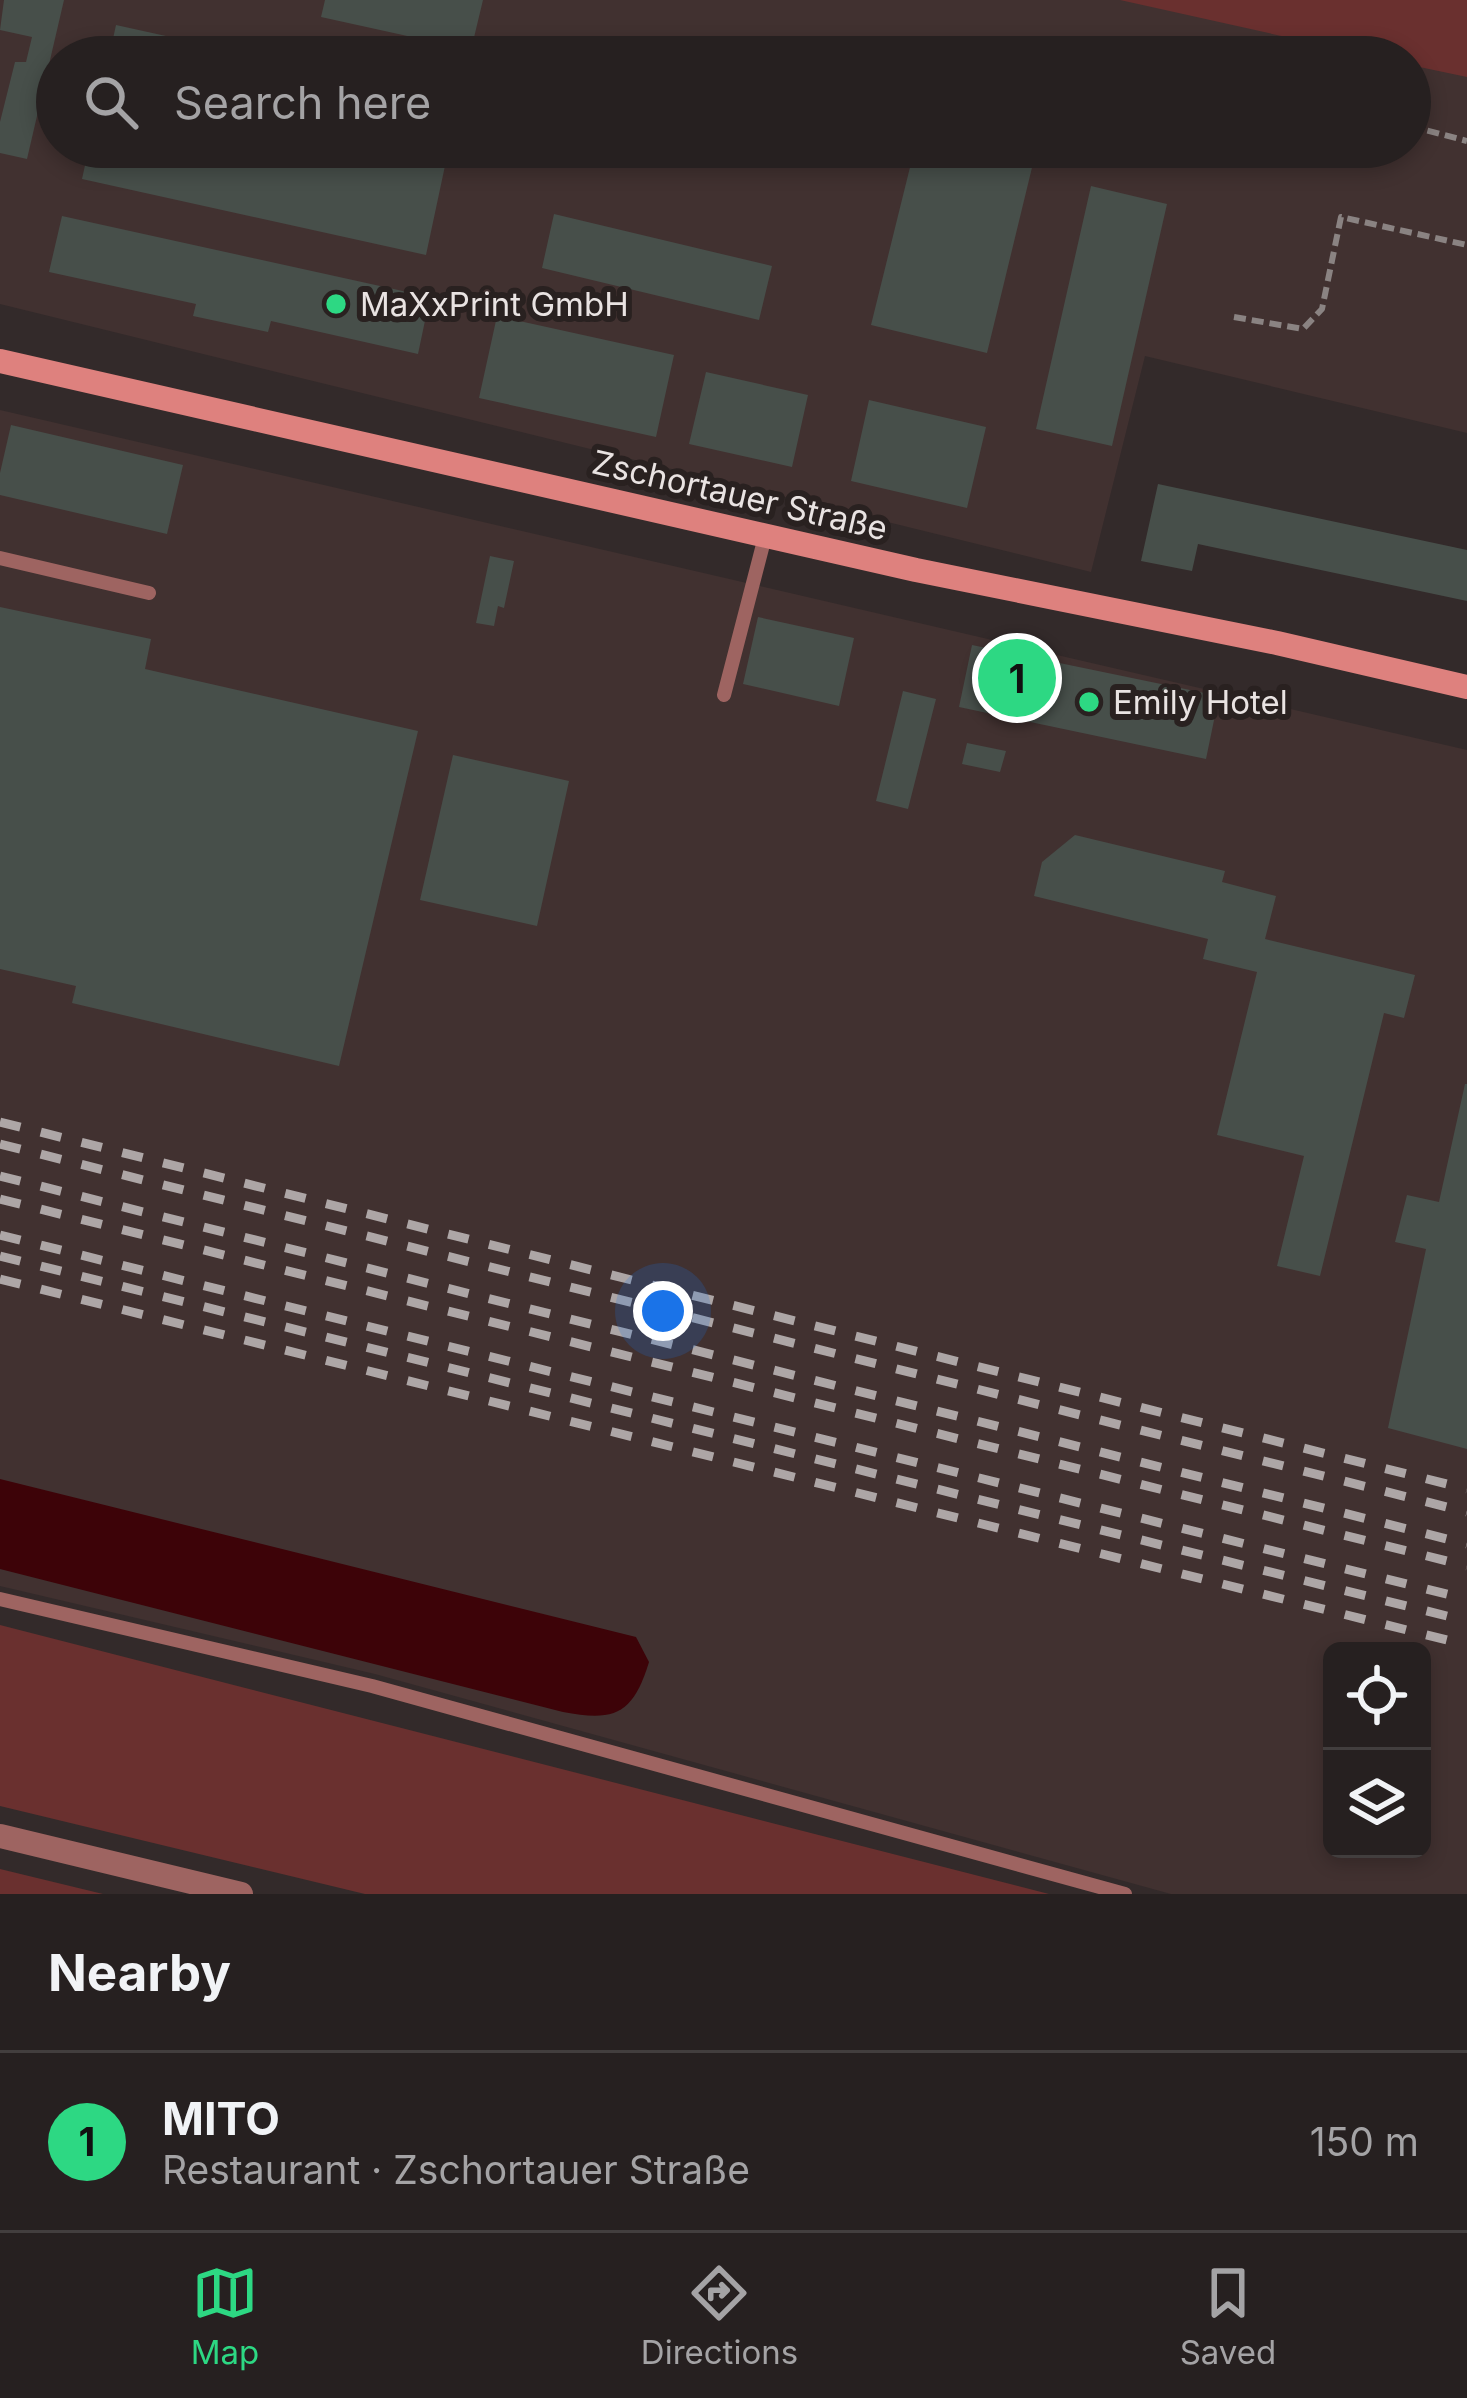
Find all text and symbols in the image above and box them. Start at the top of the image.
search box [36,36,1431,168]
icon: search [78,69,144,135]
text: Search here [174,75,431,130]
place label: MaXxPrint GmbH [360,284,629,324]
marker: MaXxPrint GmbH [323,291,349,317]
street label: Zschortauer Straße [589,442,891,548]
pin: 1 [978,633,1056,723]
place label: Emily Hotel [1113,682,1288,722]
marker: Emily Hotel [1076,689,1102,715]
your location [633,1281,693,1341]
map controls [1323,1642,1431,1858]
button: locate [1323,1642,1431,1750]
button: layers [1323,1750,1431,1858]
text: Nearby [48,1942,231,2003]
text: MITO [162,2091,280,2146]
text: 1 [79,2118,95,2165]
text: 150 m [1310,2118,1419,2165]
text: Restaurant · Zschortauer Straße [162,2146,750,2193]
tab: Map [191,2260,259,2372]
tab: Directions [641,2260,798,2372]
tab: Saved [1180,2260,1276,2372]

